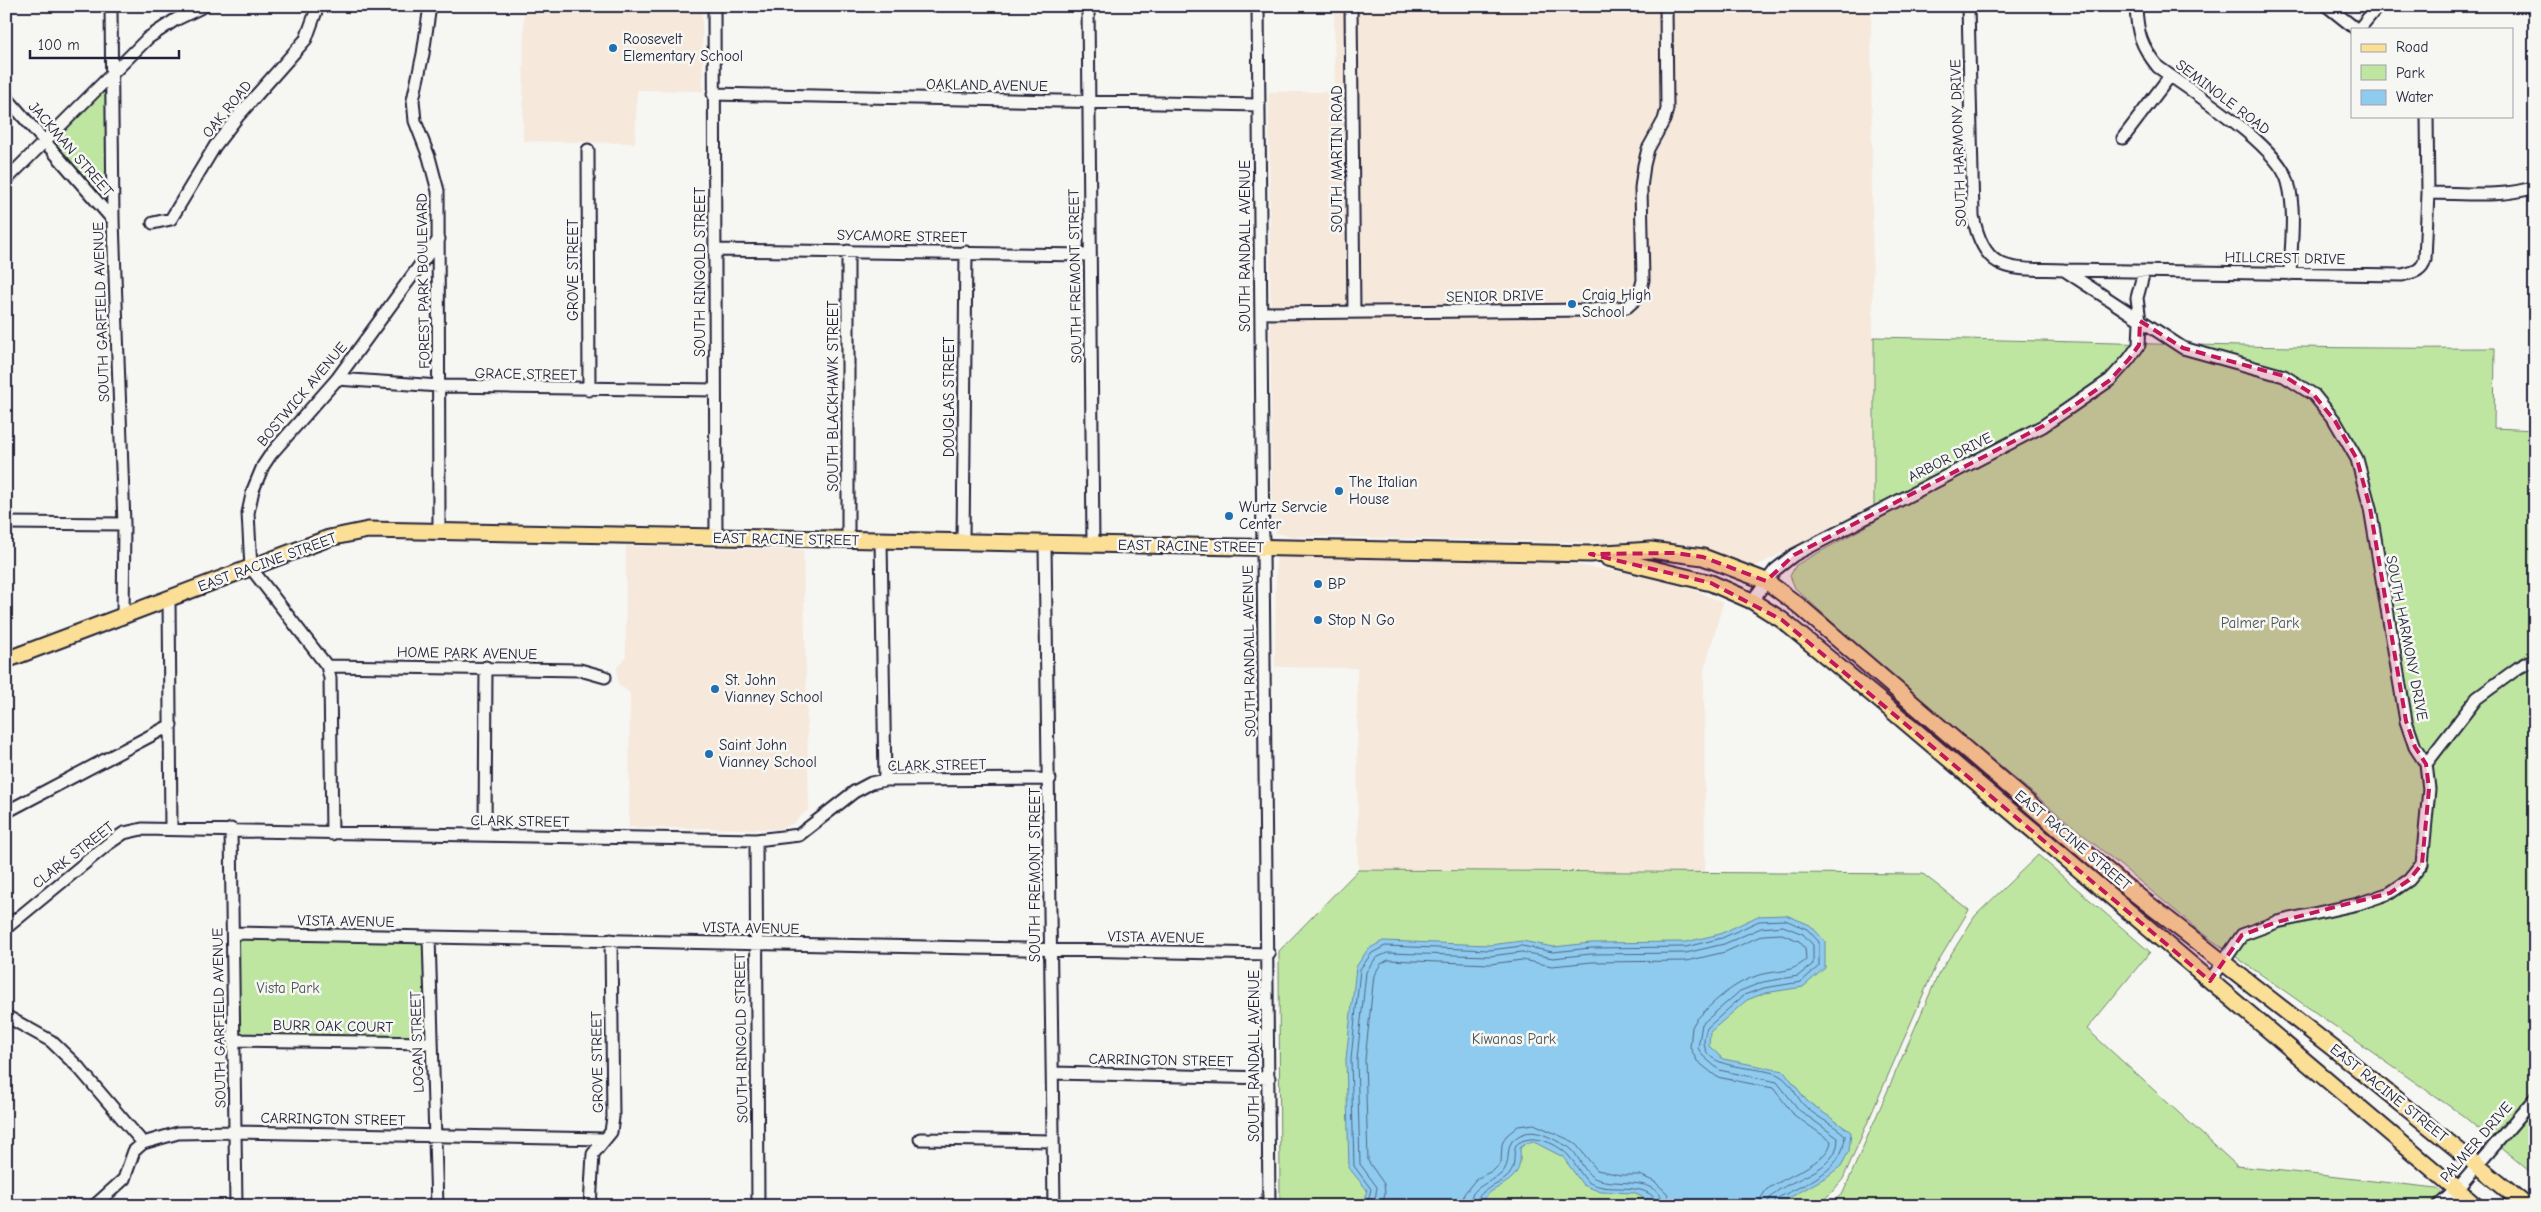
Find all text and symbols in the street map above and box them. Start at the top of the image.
scale bar [30,28,179,60]
legend [2351,28,2514,118]
place label: Roosevelt Elementary School [623,30,743,65]
text: 100 m [38,36,80,54]
text: Road [2396,38,2428,56]
marker: Roosevelt Elementary School [607,42,619,54]
street label: SEMINOLE ROAD [2172,56,2274,138]
street label: SOUTH HARMONY DRIVE [1946,59,1970,227]
text: Park [2396,64,2425,82]
street label: OAKLAND AVENUE [926,75,1048,95]
street label: OAK ROAD [198,77,256,141]
street label: SOUTH MARTIN ROAD [1328,85,1346,233]
text: Water [2396,88,2433,106]
street label: JACKMAN STREET [25,98,117,200]
street label: SOUTH RANDALL AVENUE [1236,160,1254,332]
street label: SOUTH RINGOLD STREET [691,187,709,357]
street label: SOUTH FREMONT STREET [1064,188,1086,363]
street label: FOREST PARK BOULEVARD [412,193,434,369]
street label: GROVE STREET [564,219,582,321]
street label: SOUTH GARFIELD AVENUE [89,222,113,402]
street label: SYCAMORE STREET [837,226,968,246]
street label: HILLCREST DRIVE [2224,248,2346,268]
street label: SENIOR DRIVE [1446,286,1544,306]
place label: Craig High School [1582,286,1651,321]
marker: Craig High School [1566,298,1578,310]
street label: SOUTH BLACKHAWK STREET [824,300,842,492]
street label: DOUGLAS STREET [940,337,958,457]
street label: BOSTWICK AVENUE [253,338,351,450]
street label: GRACE STREET [475,364,578,384]
street label: ARBOR DRIVE [1905,428,1995,486]
place label: The Italian House [1349,473,1418,508]
marker: The Italian House [1333,485,1345,497]
place label: Wurtz Servcie Center [1239,498,1328,533]
marker: Wurtz Servcie Center [1223,510,1235,522]
street label: EAST RACINE STREET [195,528,339,596]
street label: EAST RACINE STREET [713,529,860,549]
street label: EAST RACINE STREET [1118,536,1265,556]
street label: SOUTH HARMONY DRIVE [2382,554,2432,722]
street label: SOUTH RANDALL AVENUE [1238,565,1260,737]
place label: BP [1328,575,1346,593]
marker: BP [1312,578,1324,590]
place label: Stop N Go [1328,611,1395,629]
marker: Stop N Go [1312,614,1324,626]
park label: Palmer Park [2221,614,2300,632]
street label: HOME PARK AVENUE [397,643,537,663]
place label: St. John Vianney School [725,671,823,706]
marker: St. John Vianney School [709,683,721,695]
place label: Saint John Vianney School [719,736,817,771]
marker: Saint John Vianney School [703,748,715,760]
street label: CLARK STREET [887,755,987,775]
street label: EAST RACINE STREET [2011,786,2135,894]
street label: SOUTH FREMONT STREET [1026,788,1044,962]
street label: CLARK STREET [470,811,570,831]
street label: CLARK STREET [29,817,118,892]
street label: VISTA AVENUE [297,911,395,931]
street label: VISTA AVENUE [702,918,800,938]
street label: VISTA AVENUE [1107,927,1205,947]
street label: SOUTH GARFIELD AVENUE [208,928,230,1108]
street label: SOUTH RINGOLD STREET [731,953,751,1123]
street label: SOUTH RANDALL AVENUE [1245,970,1263,1142]
park label: Vista Park [256,979,320,997]
street label: LOGAN STREET [406,991,428,1093]
street label: GROVE STREET [587,1011,607,1113]
street label: BURR OAK COURT [273,1016,393,1036]
park label: Kiwanas Park [1472,1030,1557,1048]
street label: EAST RACINE STREET [2326,1040,2452,1146]
street label: CARRINGTON STREET [1088,1050,1234,1070]
street label: PALMER DRIVE [2436,1098,2516,1186]
street label: CARRINGTON STREET [260,1109,406,1129]

